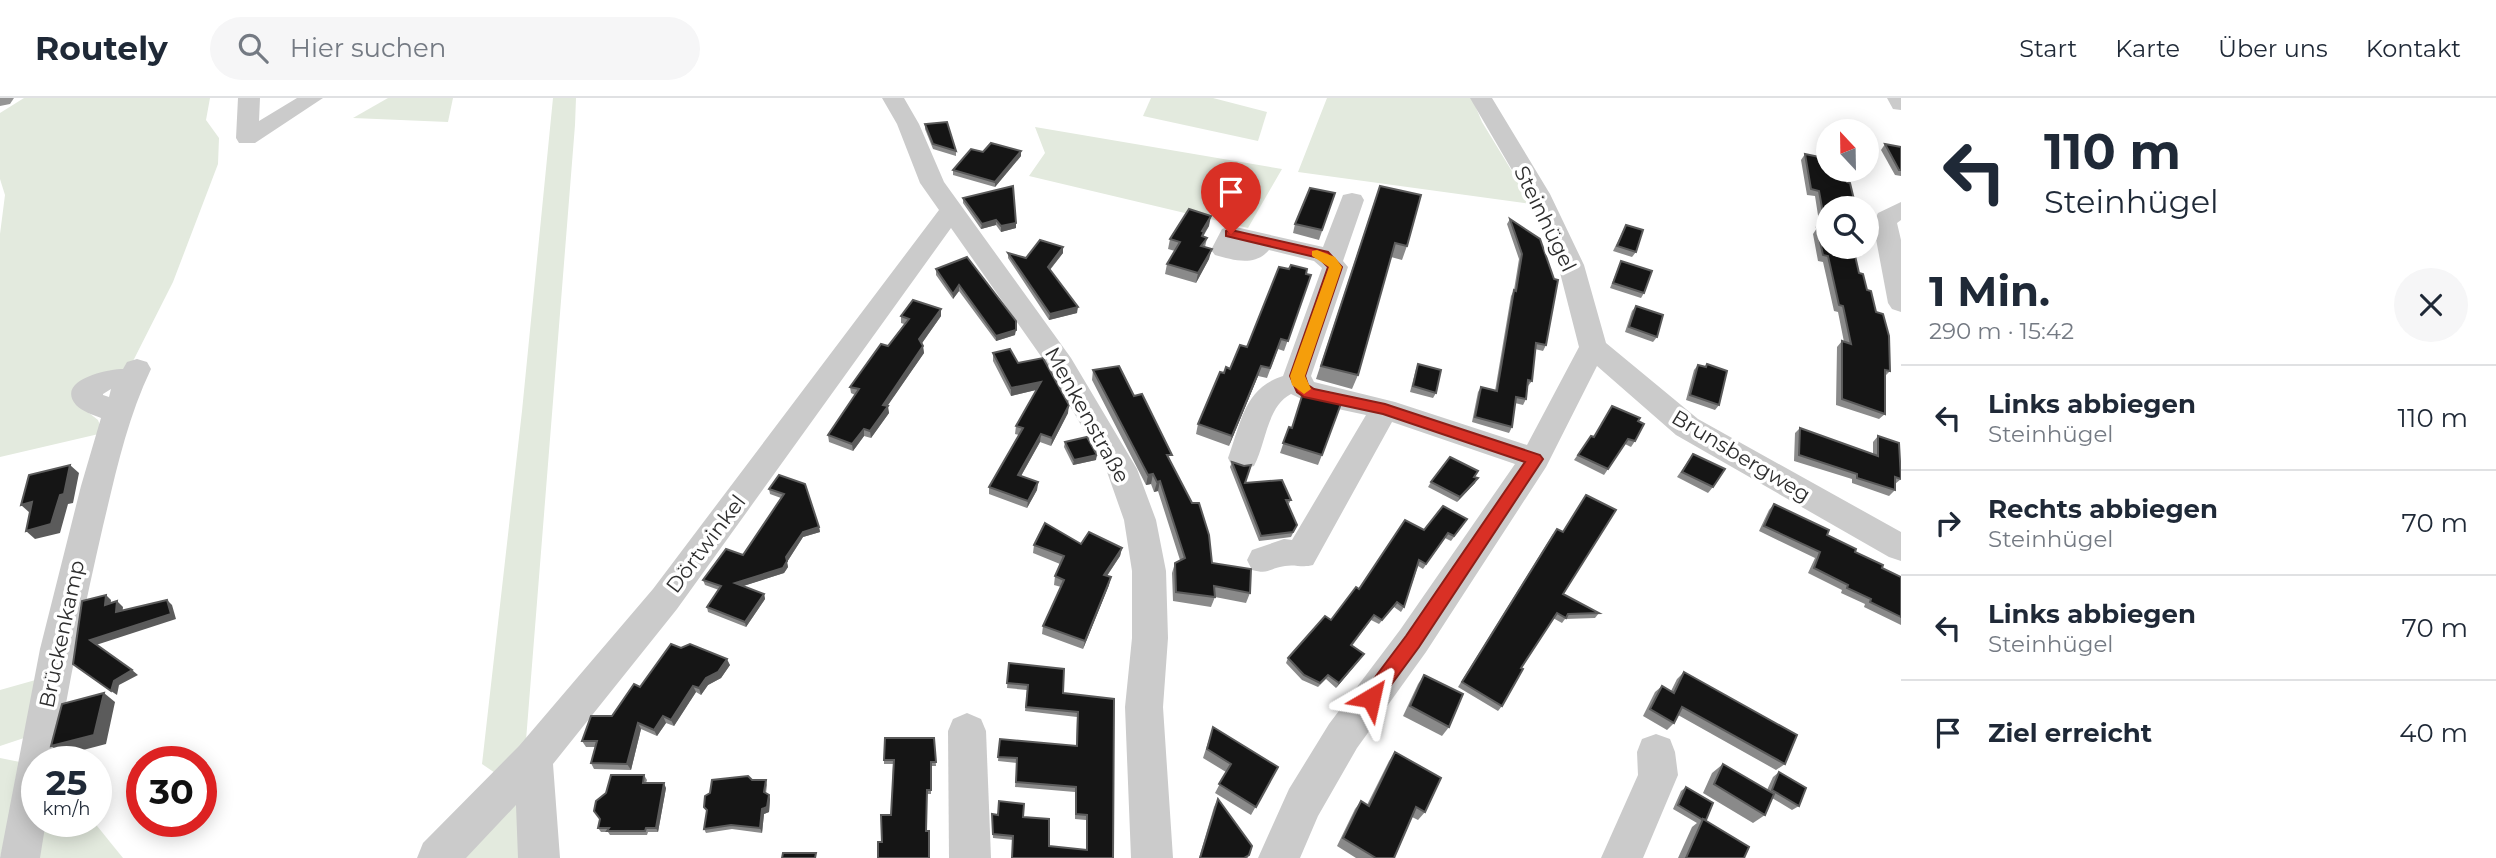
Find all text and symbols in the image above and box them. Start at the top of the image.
search box [210,17,700,80]
text: Routely [35,28,168,68]
icon: search [234,29,272,67]
text: Hier suchen [290,32,446,64]
text: Start [2019,34,2077,63]
text: Karte [2115,34,2180,63]
text: Über uns [2218,34,2328,63]
text: Kontakt [2366,34,2461,63]
north arrow [1816,119,1880,182]
map controls [1816,119,1879,259]
text: 110 m [2044,122,2181,181]
icon: left [1929,126,2020,217]
pin [1201,162,1261,234]
street label: Steinhügel [1509,162,1582,276]
icon: arrive [1212,173,1250,211]
text: Steinhügel [2044,182,2219,221]
button: search [1816,196,1879,259]
text: 1 Min. [1929,265,2050,317]
button: close [2394,268,2468,342]
text: 290 m · 15:42 [1929,317,2074,345]
street label: Menkenstraße [1040,342,1135,487]
text: Links abbiegen [1988,388,2196,420]
icon: left [1929,399,1967,437]
text: 110 m [2398,402,2468,434]
street label: Brunsbergweg [1667,404,1815,507]
text: Steinhügel [1988,420,2114,448]
street label: Dörtwinkel [661,490,751,598]
text: Rechts abbiegen [1988,493,2218,525]
icon: right [1929,504,1967,542]
text: 70 m [2402,507,2468,539]
text: Steinhügel [1988,525,2114,553]
street label: Brückenkamp [34,558,89,710]
text: Links abbiegen [1988,598,2196,630]
icon: left [1929,609,1967,647]
text: 70 m [2402,612,2468,644]
text: Steinhügel [1988,630,2114,658]
position arrow [1334,661,1408,735]
icon: arrive [1929,714,1967,752]
text: Ziel erreicht [1988,717,2152,749]
text: 40 m [2399,717,2468,749]
speed limit sign: 30 [126,746,217,837]
text: 25 [46,761,87,804]
text: km/h [42,798,91,820]

